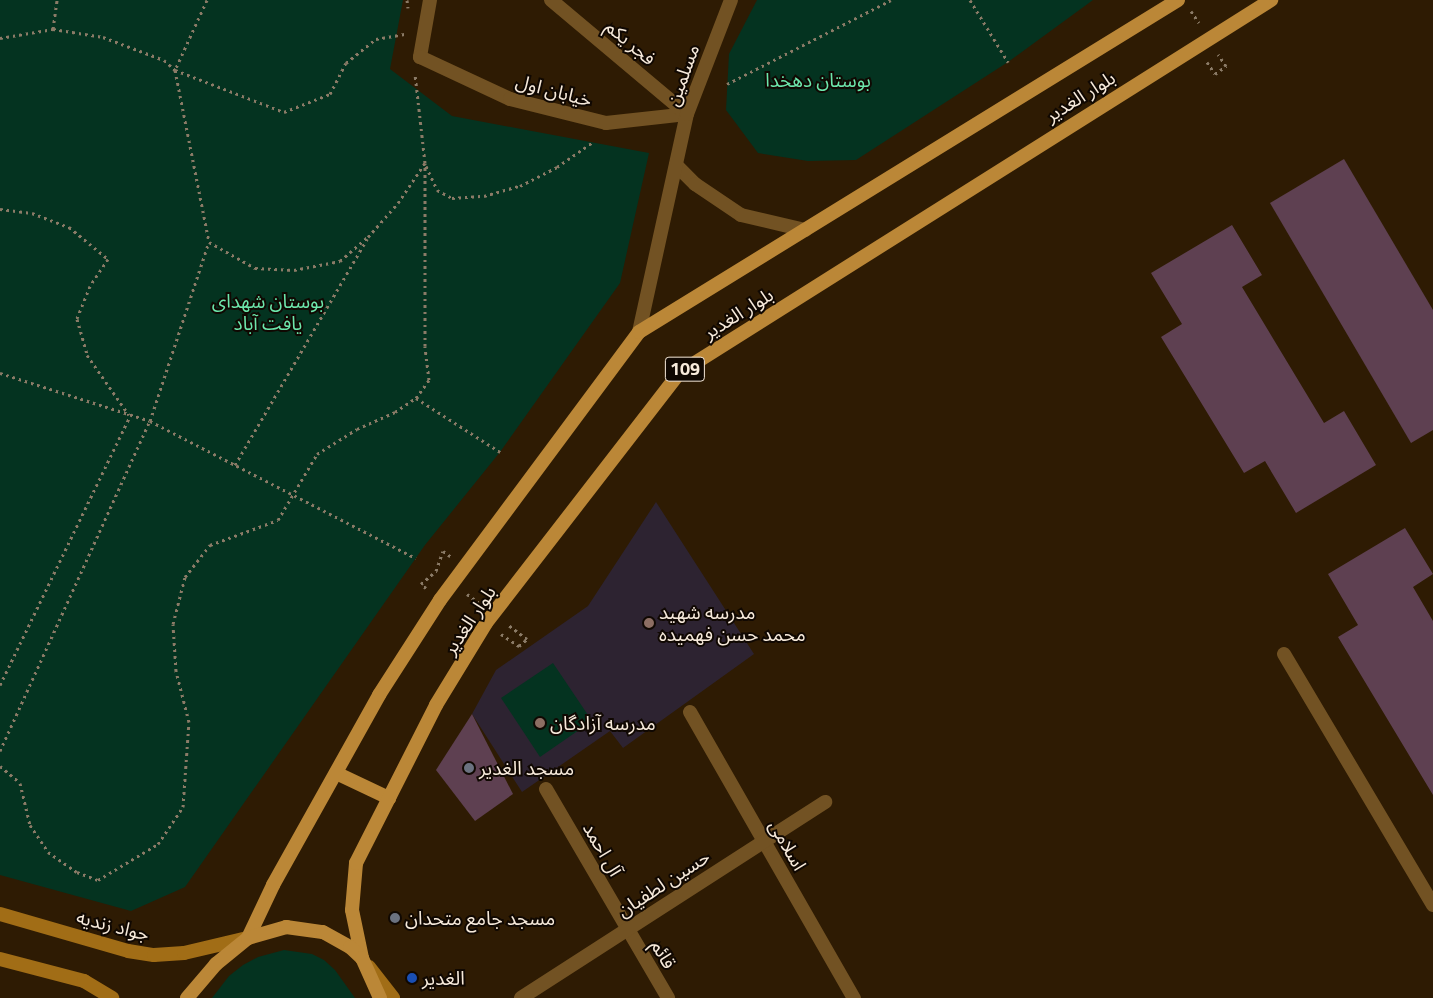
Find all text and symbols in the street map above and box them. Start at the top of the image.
street label: فجر یکم [601,15,661,69]
street label: مسلمین [660,41,704,109]
street label: بلوار الغدیر [1041,66,1119,126]
street label: خیابان اول [513,69,595,111]
park label: بوستان دهخدا [765,69,871,91]
street label: بلوار الغدیر [699,283,777,343]
park label: بوستان شهدای یافت آباد [212,290,324,334]
road number: 109 [664,354,706,384]
street label: بلوار الغدیر [438,581,500,659]
place label: مدرسه شهید محمد حسن فهمیده [659,601,806,645]
marker: مدرسه شهید محمد حسن فهمیده [643,617,655,629]
place label: مدرسه آزادگان [550,712,656,734]
marker: مدرسه آزادگان [534,717,546,729]
place label: مسجد الغدیر [479,757,574,779]
marker: مسجد الغدیر [463,762,475,774]
street label: اسلامی [764,816,812,874]
street label: آل احمد [578,818,628,880]
street label: حسین لطفیان [612,845,714,921]
street label: جواد زندیه [74,905,152,945]
place label: مسجد جامع متحدان [405,907,555,929]
marker: مسجد جامع متحدان [389,912,401,924]
street label: قائم [647,935,681,973]
place label: الغدیر [422,967,465,989]
marker: الغدیر [406,972,418,984]

